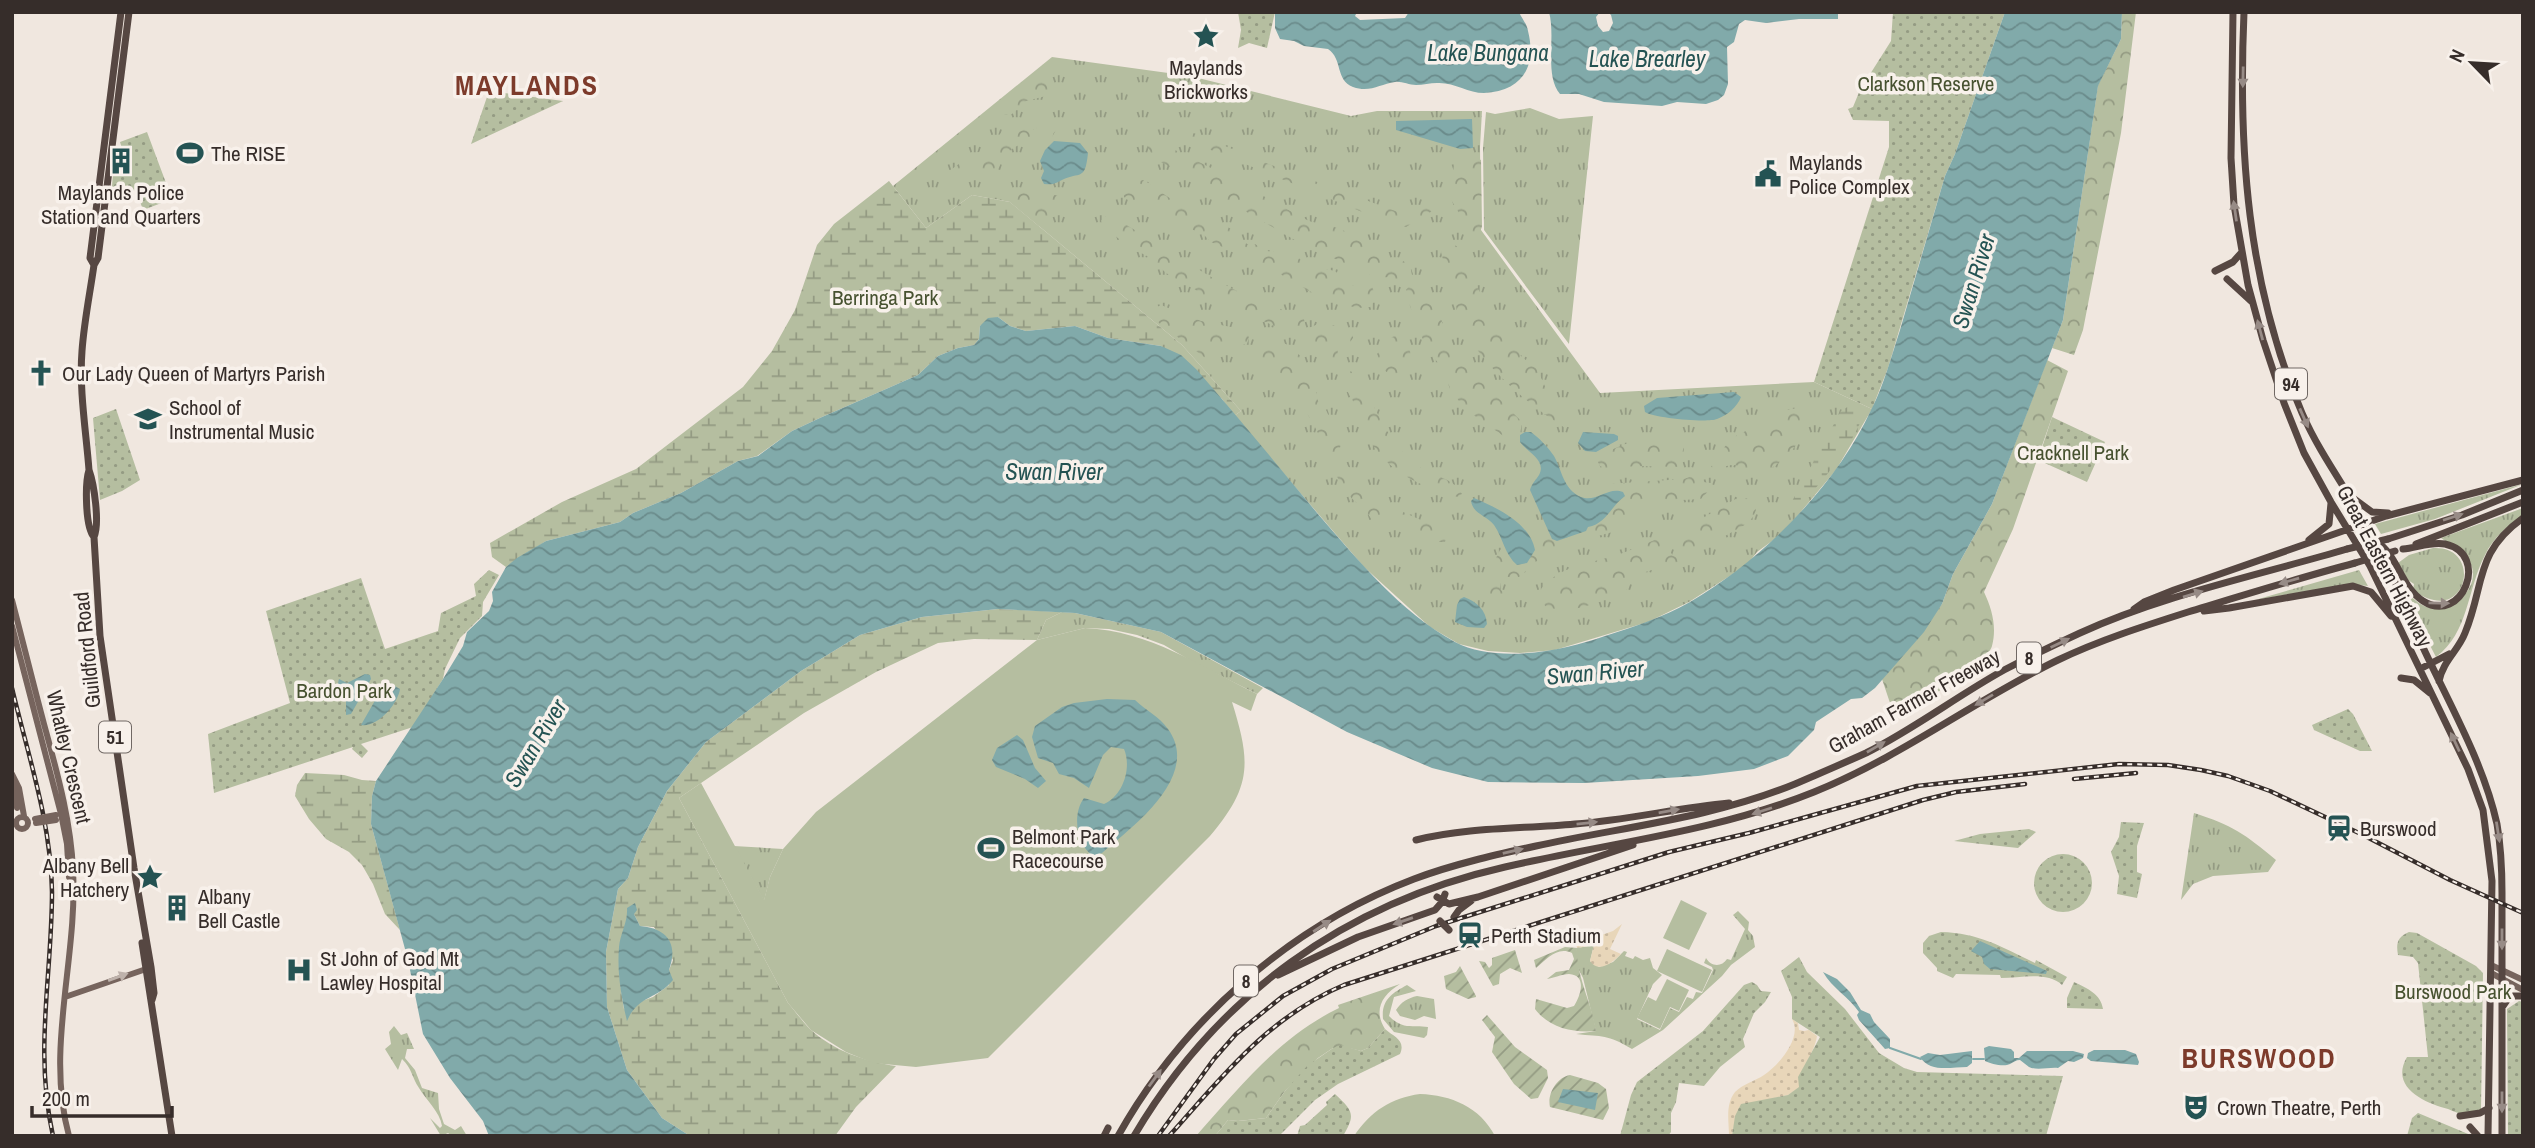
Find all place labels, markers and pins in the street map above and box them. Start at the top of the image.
place icon: Maylands Brickworks [1191,21,1221,51]
place label: Maylands Brickworks [1164,53,1248,106]
sports icon: The RISE [175,138,205,168]
place label: The RISE [211,139,286,168]
building icon: Maylands Police Station and Quarters [106,146,136,176]
place label: Maylands Police Complex [1789,148,1910,201]
public building icon: Maylands Police Complex [1753,159,1783,189]
place label: Maylands Police Station and Quarters [41,178,201,231]
church icon: Our Lady Queen of Martyrs Parish [26,358,56,388]
place label: Our Lady Queen of Martyrs Parish [62,359,325,388]
place label: School of Instrumental Music [169,393,314,446]
school or university icon: School of Instrumental Music [133,404,163,434]
station icon: Burswood [2324,813,2354,843]
place label: Burswood [2360,814,2437,843]
place label: Belmont Park Racecourse [1012,822,1116,875]
sports icon: Belmont Park Racecourse [976,833,1006,863]
place label: Albany Bell Hatchery [42,851,129,904]
place icon: Albany Bell Hatchery [135,862,165,892]
place label: Albany Bell Castle [197,882,280,935]
building icon: Albany Bell Castle [162,893,192,923]
station icon: Perth Stadium [1455,920,1485,950]
place label: Perth Stadium [1491,921,1601,950]
place label: St John of God Mt Lawley Hospital [320,944,459,997]
hospital icon: St John of God Mt Lawley Hospital [284,955,314,985]
theatre icon: Crown Theatre, Perth [2181,1092,2211,1122]
place label: Crown Theatre, Perth [2217,1093,2381,1122]

